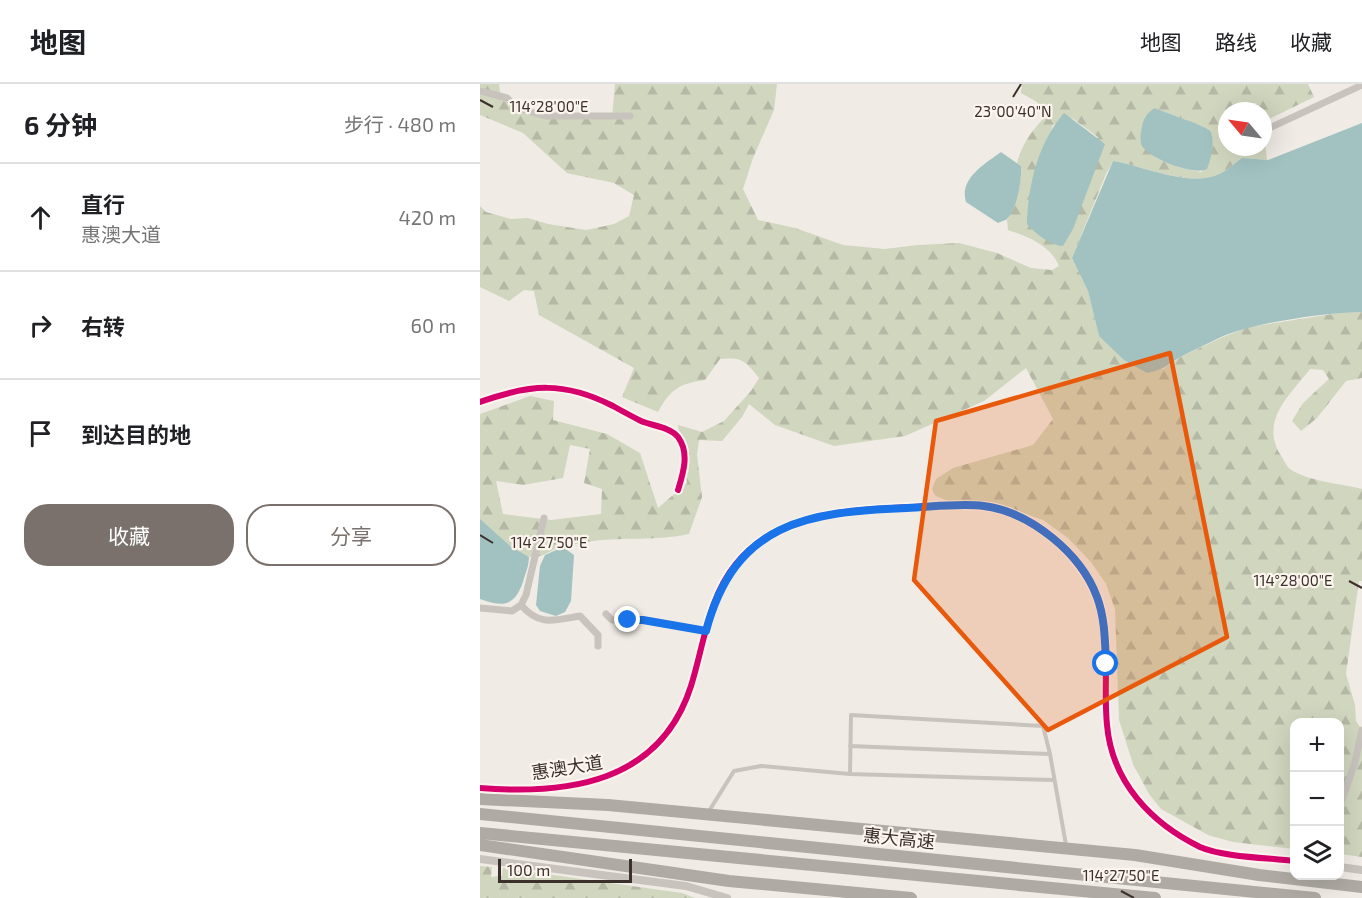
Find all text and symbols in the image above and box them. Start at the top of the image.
text: 地图 [30,25,86,59]
text: 地图 [1140,29,1182,54]
text: 路线 [1215,29,1257,54]
text: 收藏 [1290,29,1332,54]
text: 114°28'00"E [509,97,589,115]
text: 23°00'40"N [974,102,1052,120]
north arrow [1218,102,1272,156]
text: 6 分钟 [24,109,97,140]
text: 步行 · 480 m [344,112,456,136]
text: 直行 [81,191,125,217]
icon: ahead [24,201,57,234]
text: 420 m [398,205,456,229]
text: 惠澳大道 [81,222,161,246]
icon: right [24,309,57,342]
text: 右转 [81,313,125,339]
text: 60 m [411,313,456,337]
icon: arrive [24,417,57,450]
text: 到达目的地 [81,421,191,447]
button: 收藏 [24,504,234,566]
button: 分享 [246,504,456,566]
text: 114°27'50"E [511,533,587,551]
text: 114°28'00"E [1253,571,1333,589]
route end [614,606,640,632]
route start [1092,650,1118,676]
map controls [1290,718,1344,880]
button: + [1290,718,1344,772]
street label: 惠澳大道 [530,751,604,783]
button: − [1290,772,1344,826]
street label: 惠大高速 [862,823,936,853]
button: layers [1290,826,1344,880]
scale bar [498,856,632,884]
text: 100 m [507,860,550,879]
text: 114°27'50"E [1083,866,1159,884]

